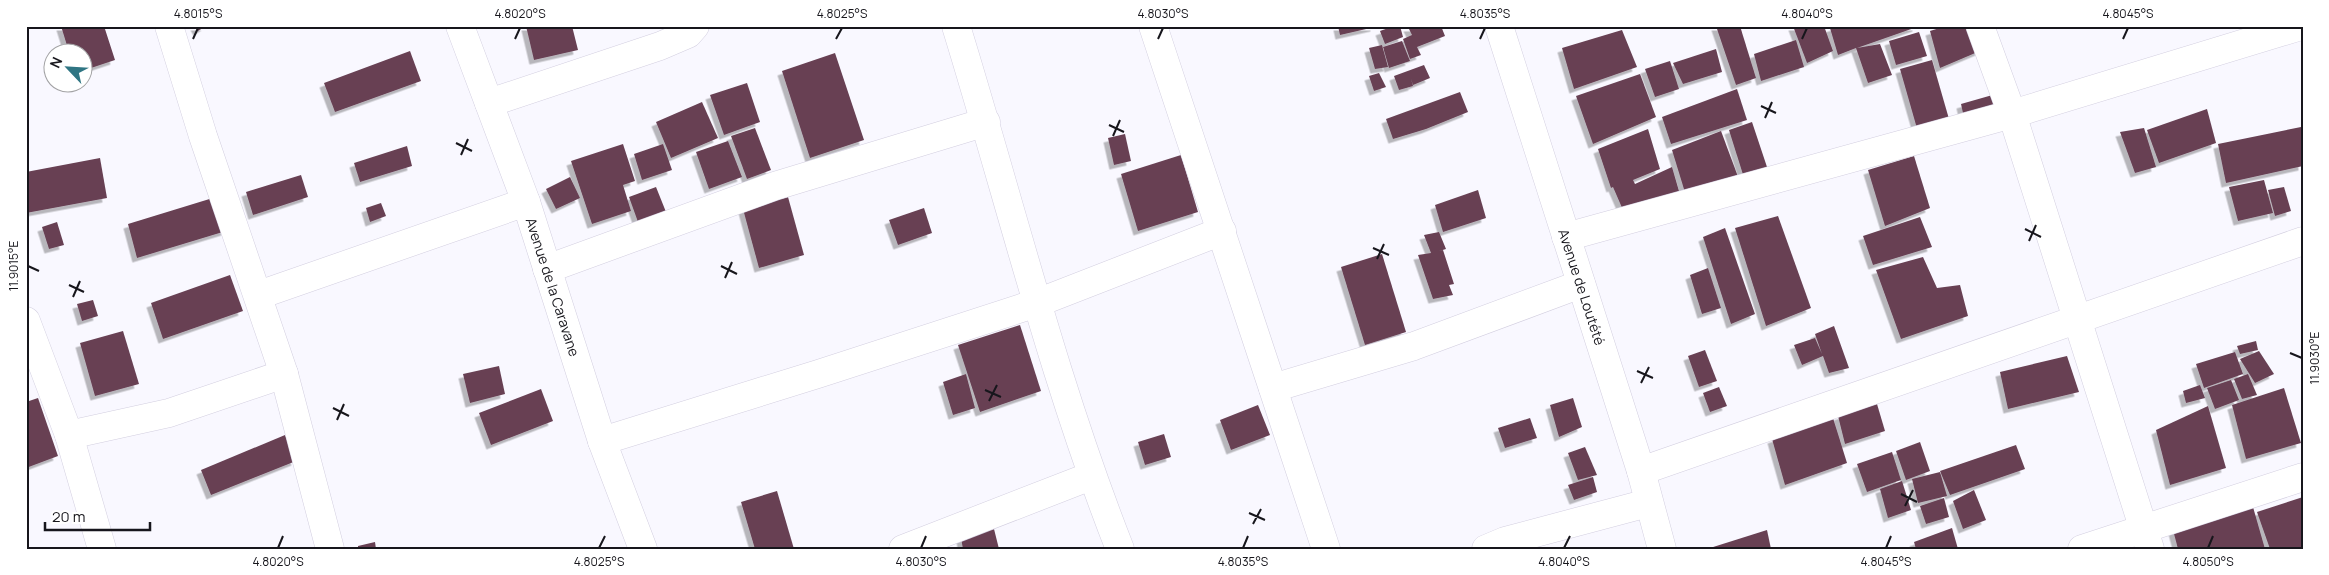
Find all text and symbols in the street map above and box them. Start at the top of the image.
text: 4.8015°S [174,5,222,22]
text: 4.8020°S [494,5,546,22]
text: 4.8025°S [817,5,867,22]
text: 4.8030°S [1138,5,1188,22]
text: 4.8035°S [1460,5,1510,22]
text: 4.8040°S [1781,5,1833,22]
text: 4.8045°S [2103,5,2153,22]
north arrow [42,42,92,92]
text: N [45,54,67,71]
street label: Avenue de la Caravane [522,215,584,359]
street label: Avenue de Loutété [1554,226,1610,348]
text: 11.9015°E [5,241,22,291]
text: 11.9030°E [2306,331,2323,384]
scale bar [45,500,150,532]
text: 20 m [52,506,85,527]
text: 4.8020°S [252,553,304,570]
text: 4.8025°S [574,553,624,570]
text: 4.8030°S [896,553,946,570]
text: 4.8035°S [1218,553,1268,570]
text: 4.8040°S [1538,553,1590,570]
text: 4.8045°S [1861,553,1911,570]
text: 4.8050°S [2182,553,2234,570]

